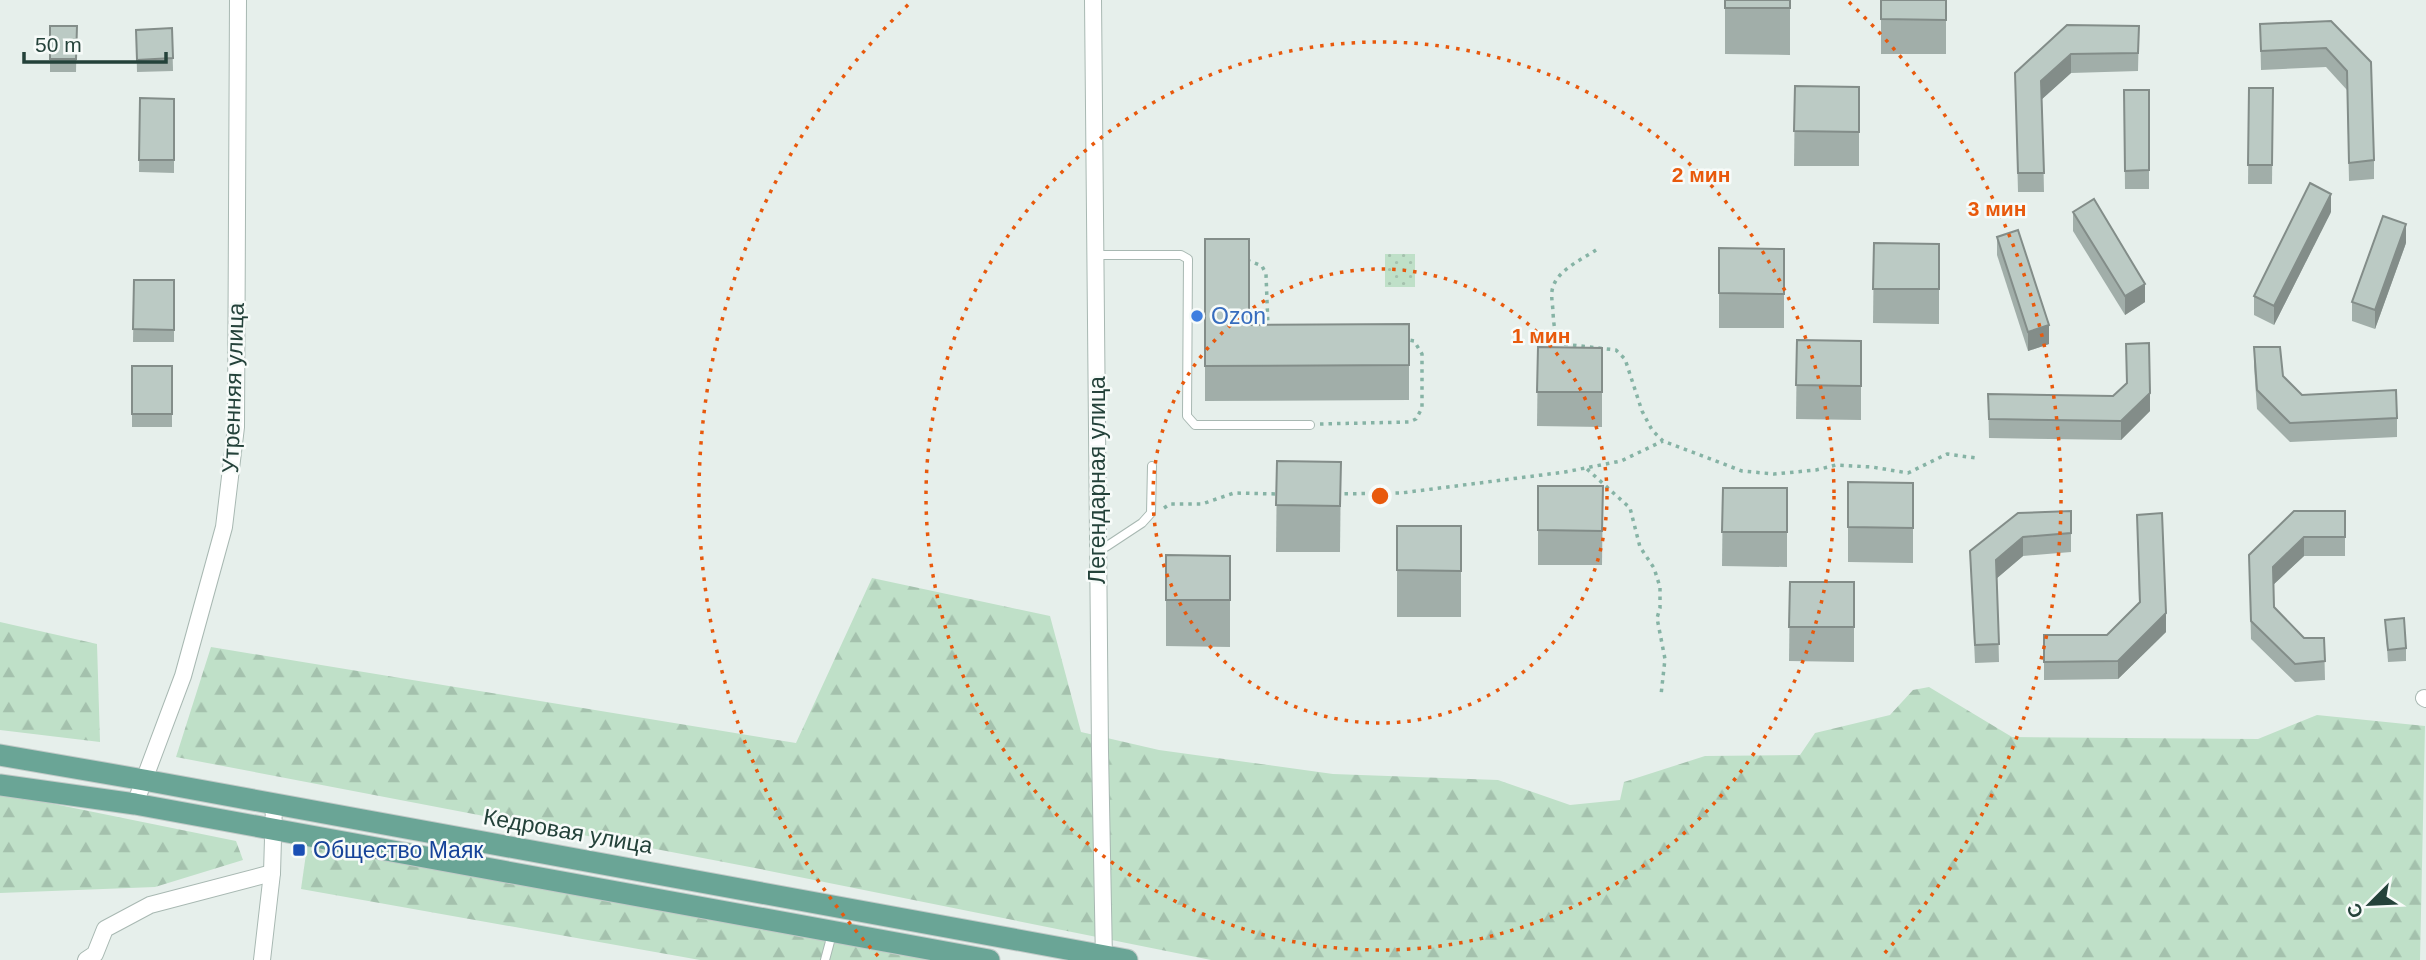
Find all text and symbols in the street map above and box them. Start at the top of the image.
scale bar [24,21,166,65]
text: 50 m [35,33,82,56]
text: 2 мин [1672,163,1730,186]
text: 3 мин [1968,197,2026,220]
street label: Утренняя улица [217,302,249,474]
place label: Ozon [1211,303,1266,329]
marker: Ozon [1189,308,1205,324]
text: 1 мин [1512,324,1570,347]
street label: Легендарная улица [1084,376,1110,584]
centre of rings [1368,484,1392,508]
street label: Кедровая улица [481,803,655,859]
place label: Общество Маяк [313,837,484,863]
marker: Общество Маяк [291,842,307,858]
north arrow [2335,869,2405,939]
text: С [2342,900,2367,921]

